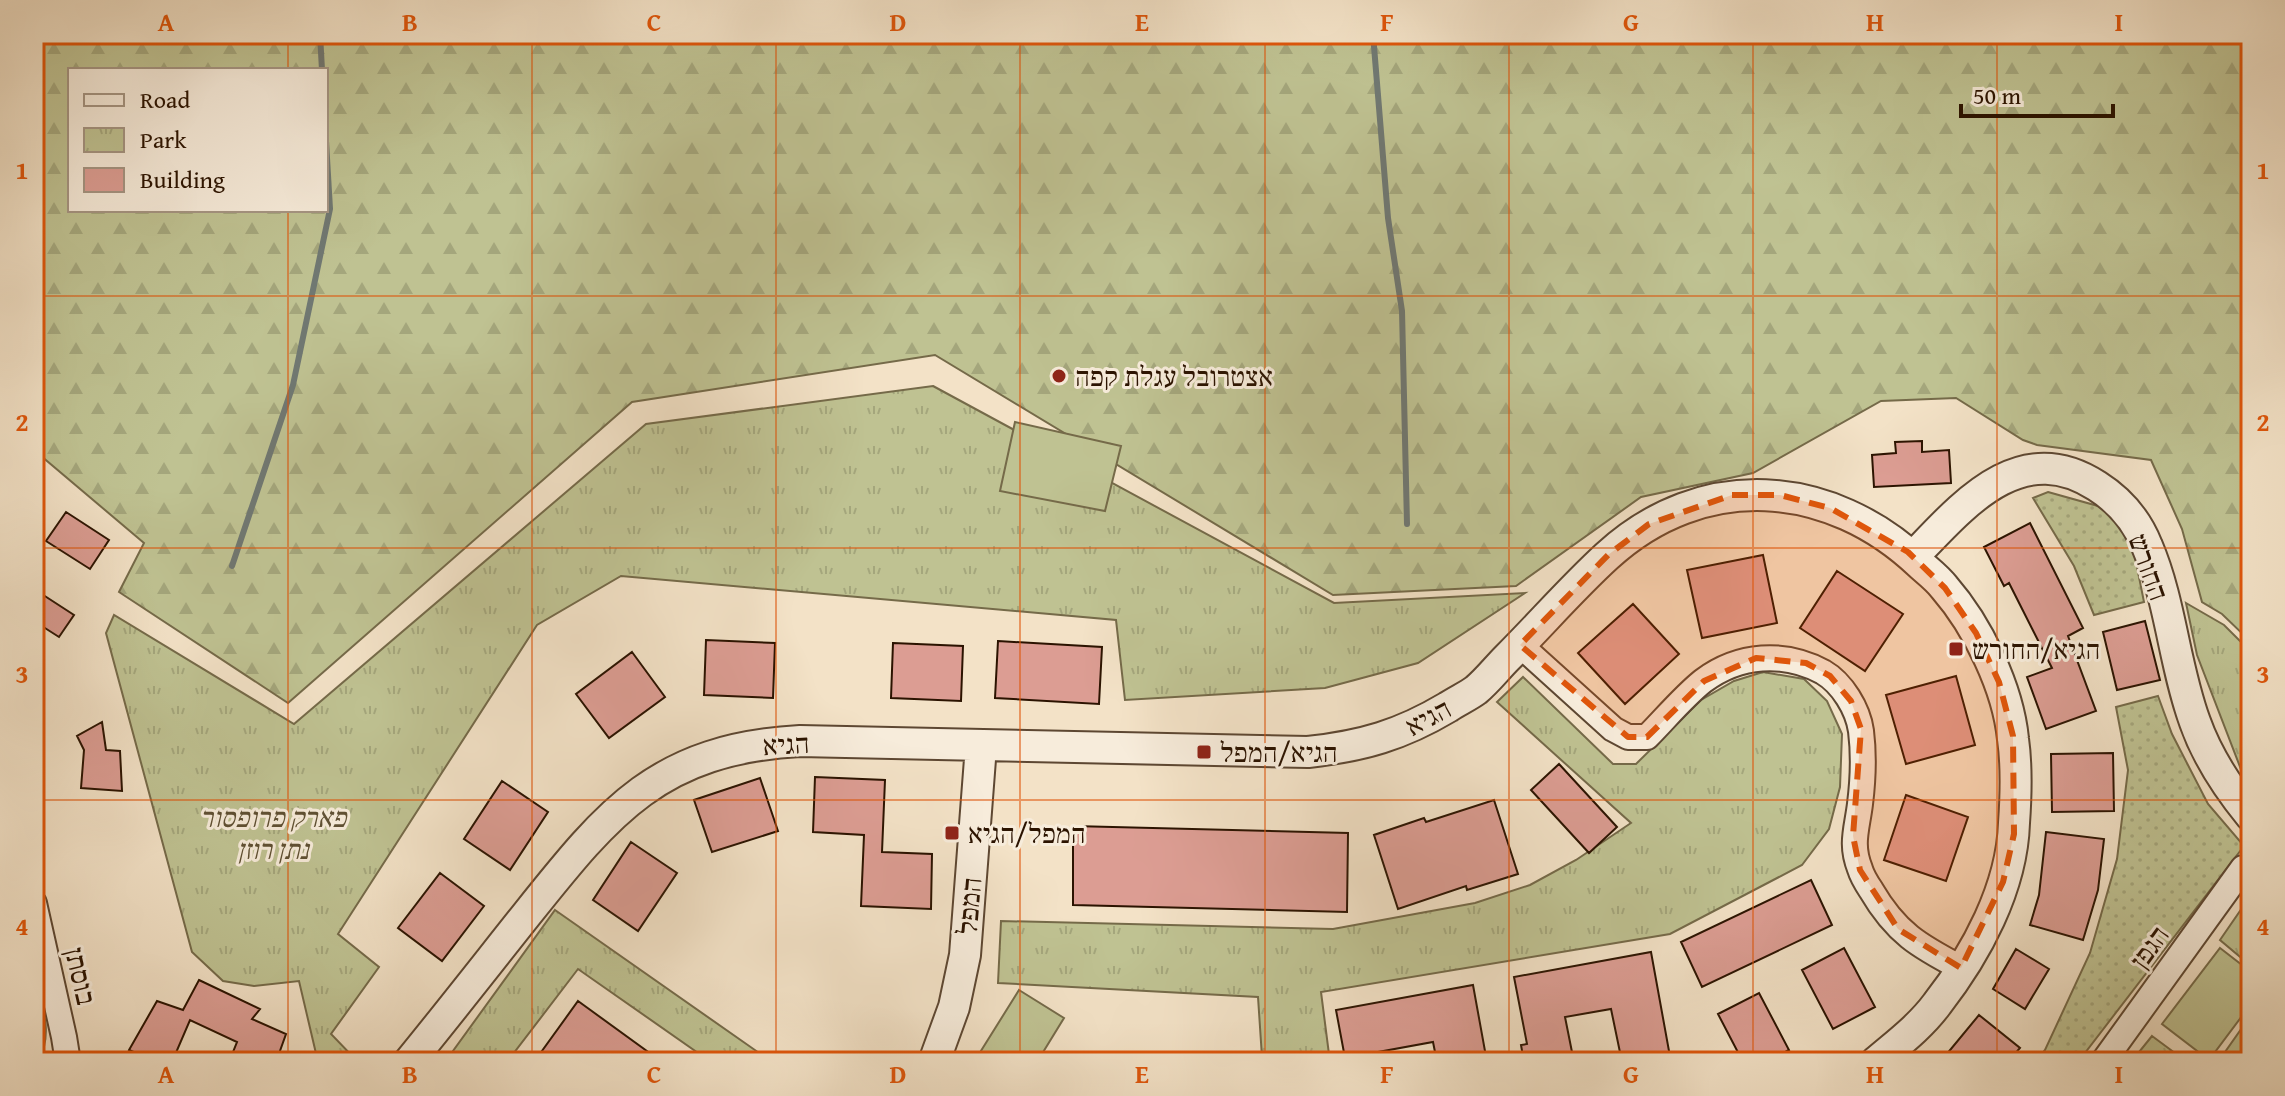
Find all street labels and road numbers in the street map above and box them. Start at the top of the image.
street label: החורש [2119,528,2180,606]
street label: הגיא [1397,687,1458,746]
street label: הגיא [762,722,810,765]
street label: המפל [946,875,991,936]
street label: הגפן [2119,916,2178,977]
street label: בוסתן [55,943,108,1009]

